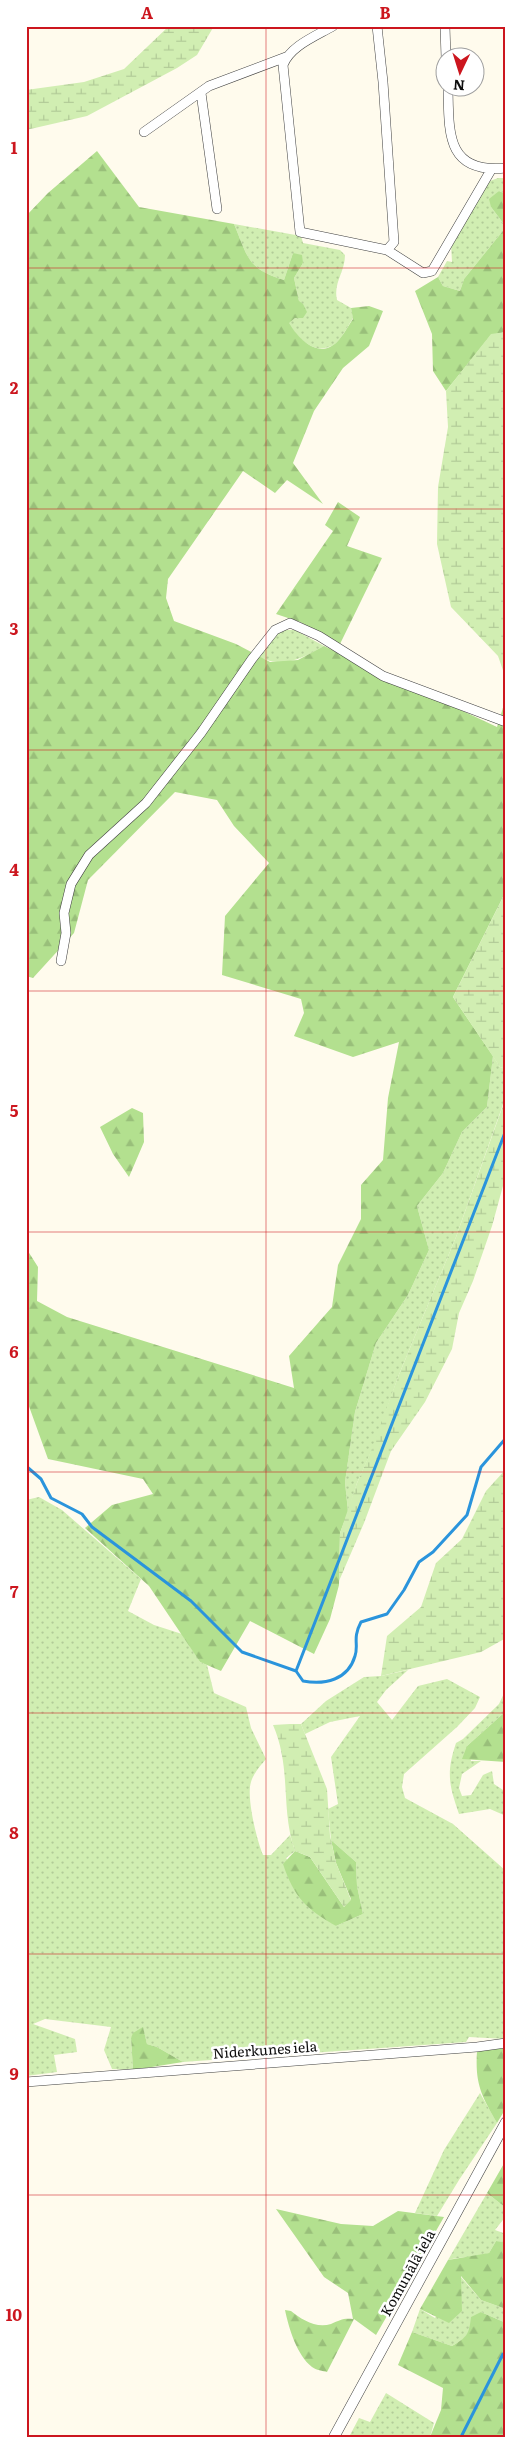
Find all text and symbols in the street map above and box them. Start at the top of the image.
text: A [141,0,153,24]
text: B [379,0,391,24]
north arrow [434,48,484,98]
text: N [452,76,466,96]
text: 1 [11,135,18,159]
text: 2 [10,375,19,399]
text: 3 [10,616,19,640]
text: 4 [9,857,19,881]
text: 5 [10,1098,19,1122]
text: 6 [9,1339,19,1363]
text: 7 [10,1579,19,1603]
text: 8 [9,1820,19,1844]
street label: Niderkunes iela [212,2035,318,2063]
text: 9 [9,2061,19,2085]
street label: Komunālā iela [375,2225,439,2319]
text: 10 [6,2302,22,2326]

